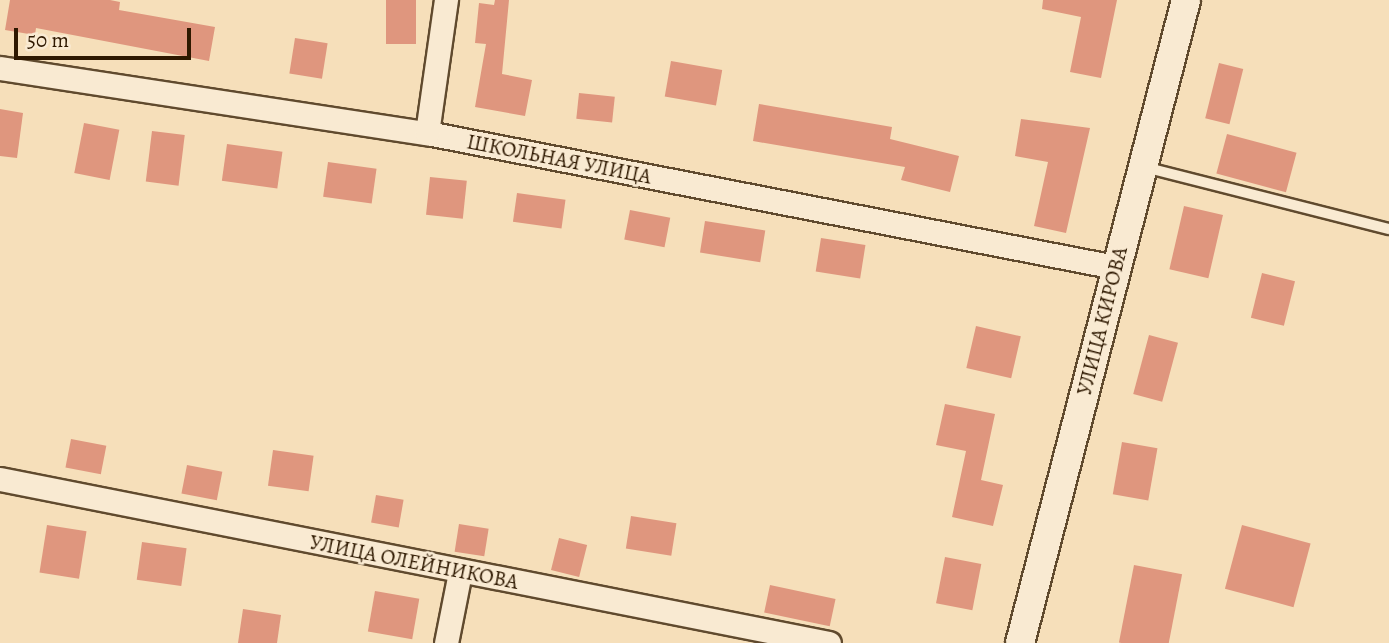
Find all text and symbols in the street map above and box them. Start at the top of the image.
scale bar [18,14,194,58]
text: 50 m [27,26,69,54]
street label: ШКОЛЬНАЯ УЛИЦА [465,129,653,189]
street label: УЛИЦА КИРОВА [1071,244,1133,398]
street label: УЛИЦА ОЛЕЙНИКОВА [308,529,520,595]

